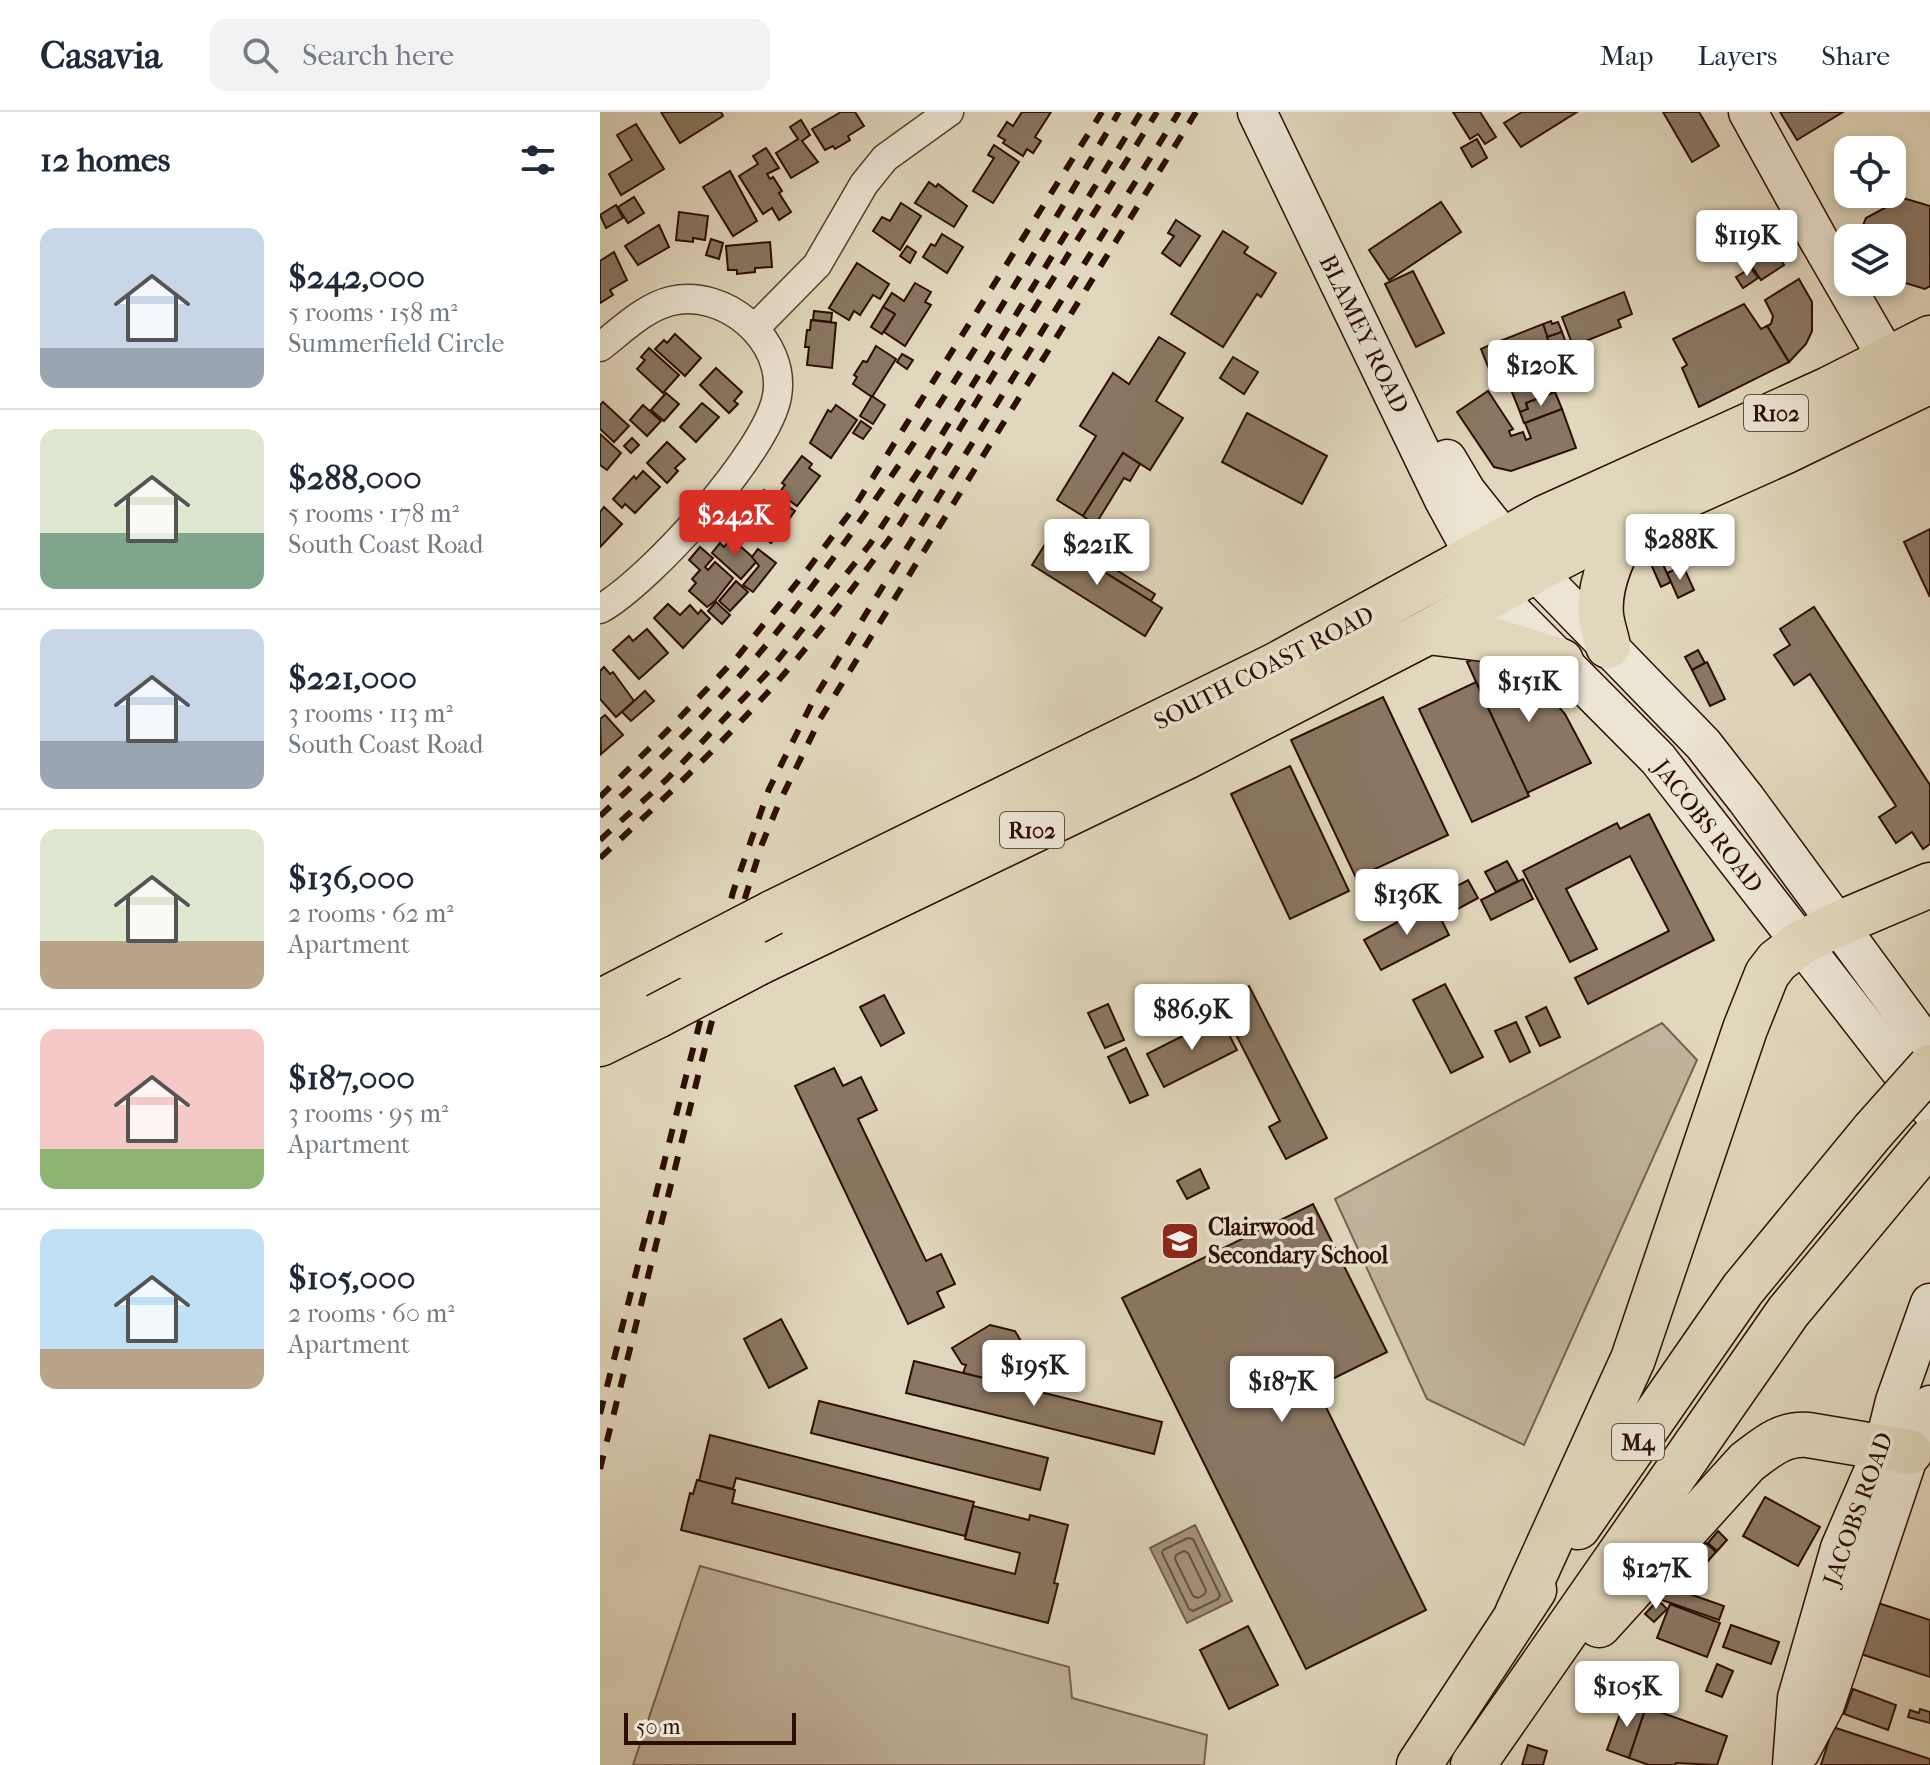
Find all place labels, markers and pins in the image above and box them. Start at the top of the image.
pin: $119K [1691,210,1803,278]
pin: $120K [1485,340,1597,408]
pin: $242K [679,490,791,558]
pin: $288K [1624,514,1736,582]
pin: $221K [1041,519,1153,587]
pin: $151K [1473,656,1585,724]
pin: $136K [1351,869,1463,937]
pin: $86.9K [1127,984,1257,1052]
place label: Clairwood Secondary School [1208,1213,1388,1269]
school or university icon: Clairwood Secondary School [1159,1220,1201,1262]
pin: $195K [978,1340,1090,1408]
pin: $187K [1226,1356,1338,1424]
pin: $127K [1600,1543,1712,1611]
pin: $105K [1571,1661,1683,1729]

